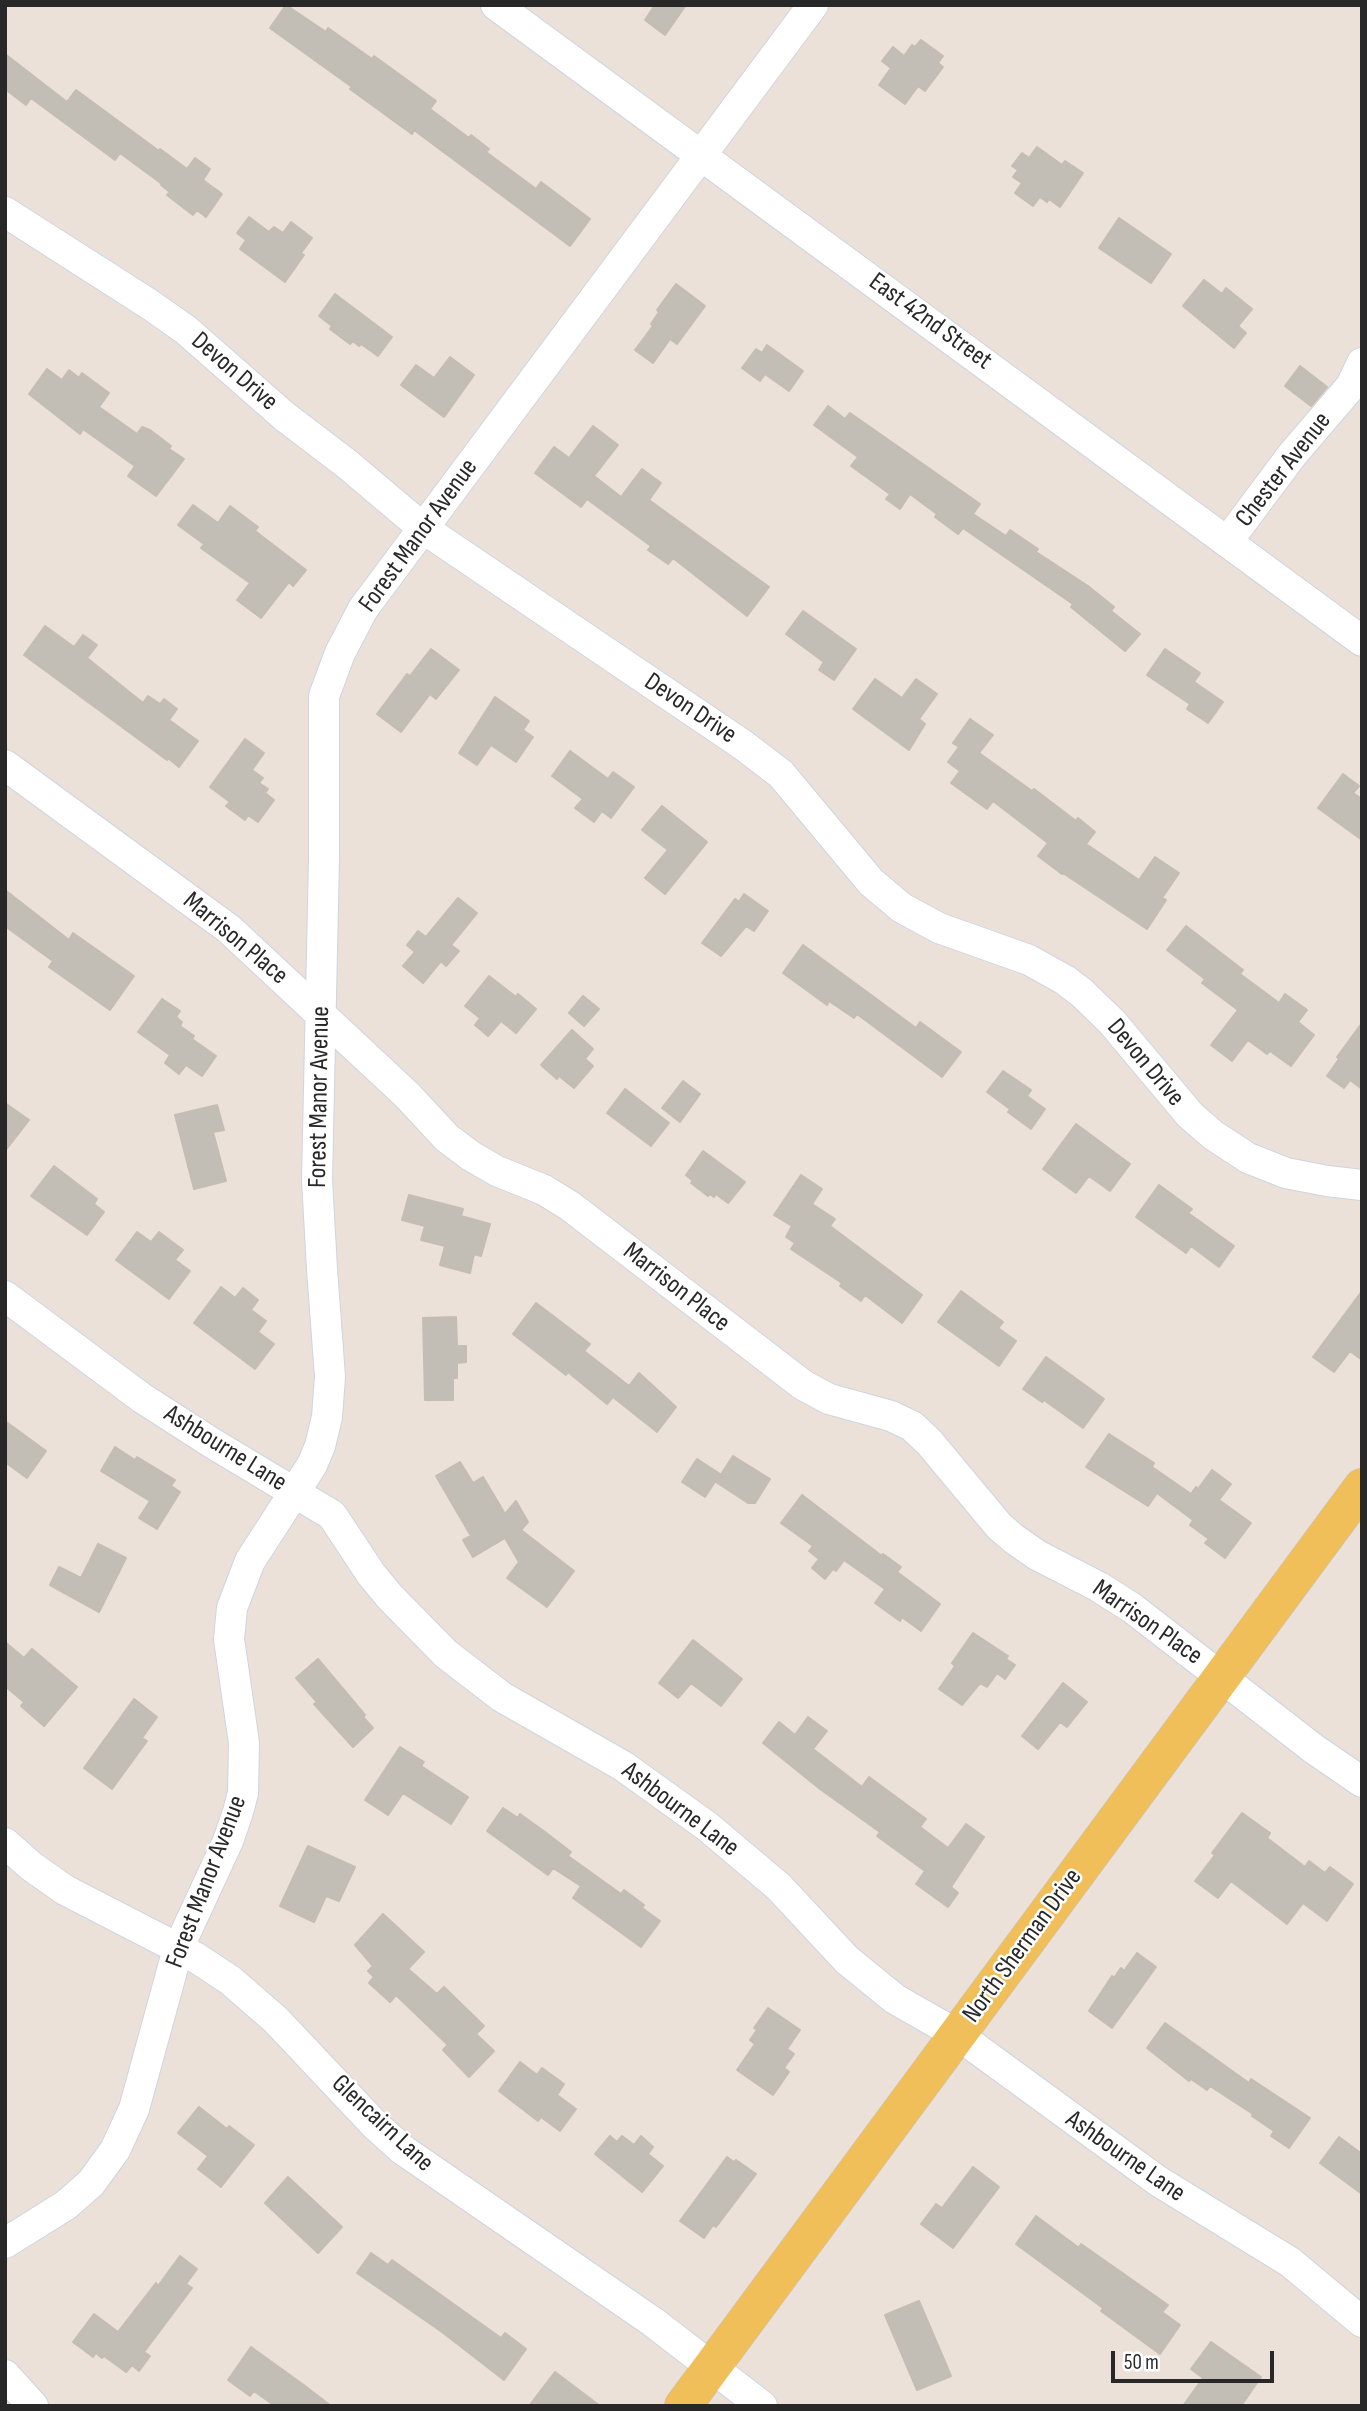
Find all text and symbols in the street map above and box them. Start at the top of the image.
street label: East 42nd Street [862,267,998,377]
street label: Devon Drive [184,326,284,418]
street label: Chester Avenue [1230,406,1338,534]
street label: Forest Manor Avenue [353,453,485,619]
street label: Devon Drive [638,667,742,751]
street label: Marrison Place [176,886,294,992]
street label: Forest Manor Avenue [303,1006,337,1188]
street label: Devon Drive [1100,1013,1190,1113]
street label: Marrison Place [616,1237,736,1339]
street label: Ashbourne Lane [158,1399,292,1499]
street label: Marrison Place [1086,1574,1208,1672]
street label: Ashbourne Lane [615,1756,745,1864]
street label: Forest Manor Avenue [160,1792,254,1972]
street label: North Sherman Drive [957,1863,1089,2029]
street label: Glencairn Lane [324,2069,440,2179]
street label: Ashbourne Lane [1059,2105,1191,2209]
scale bar [1115,2338,1278,2382]
text: 50 m [1124,2350,1159,2375]

